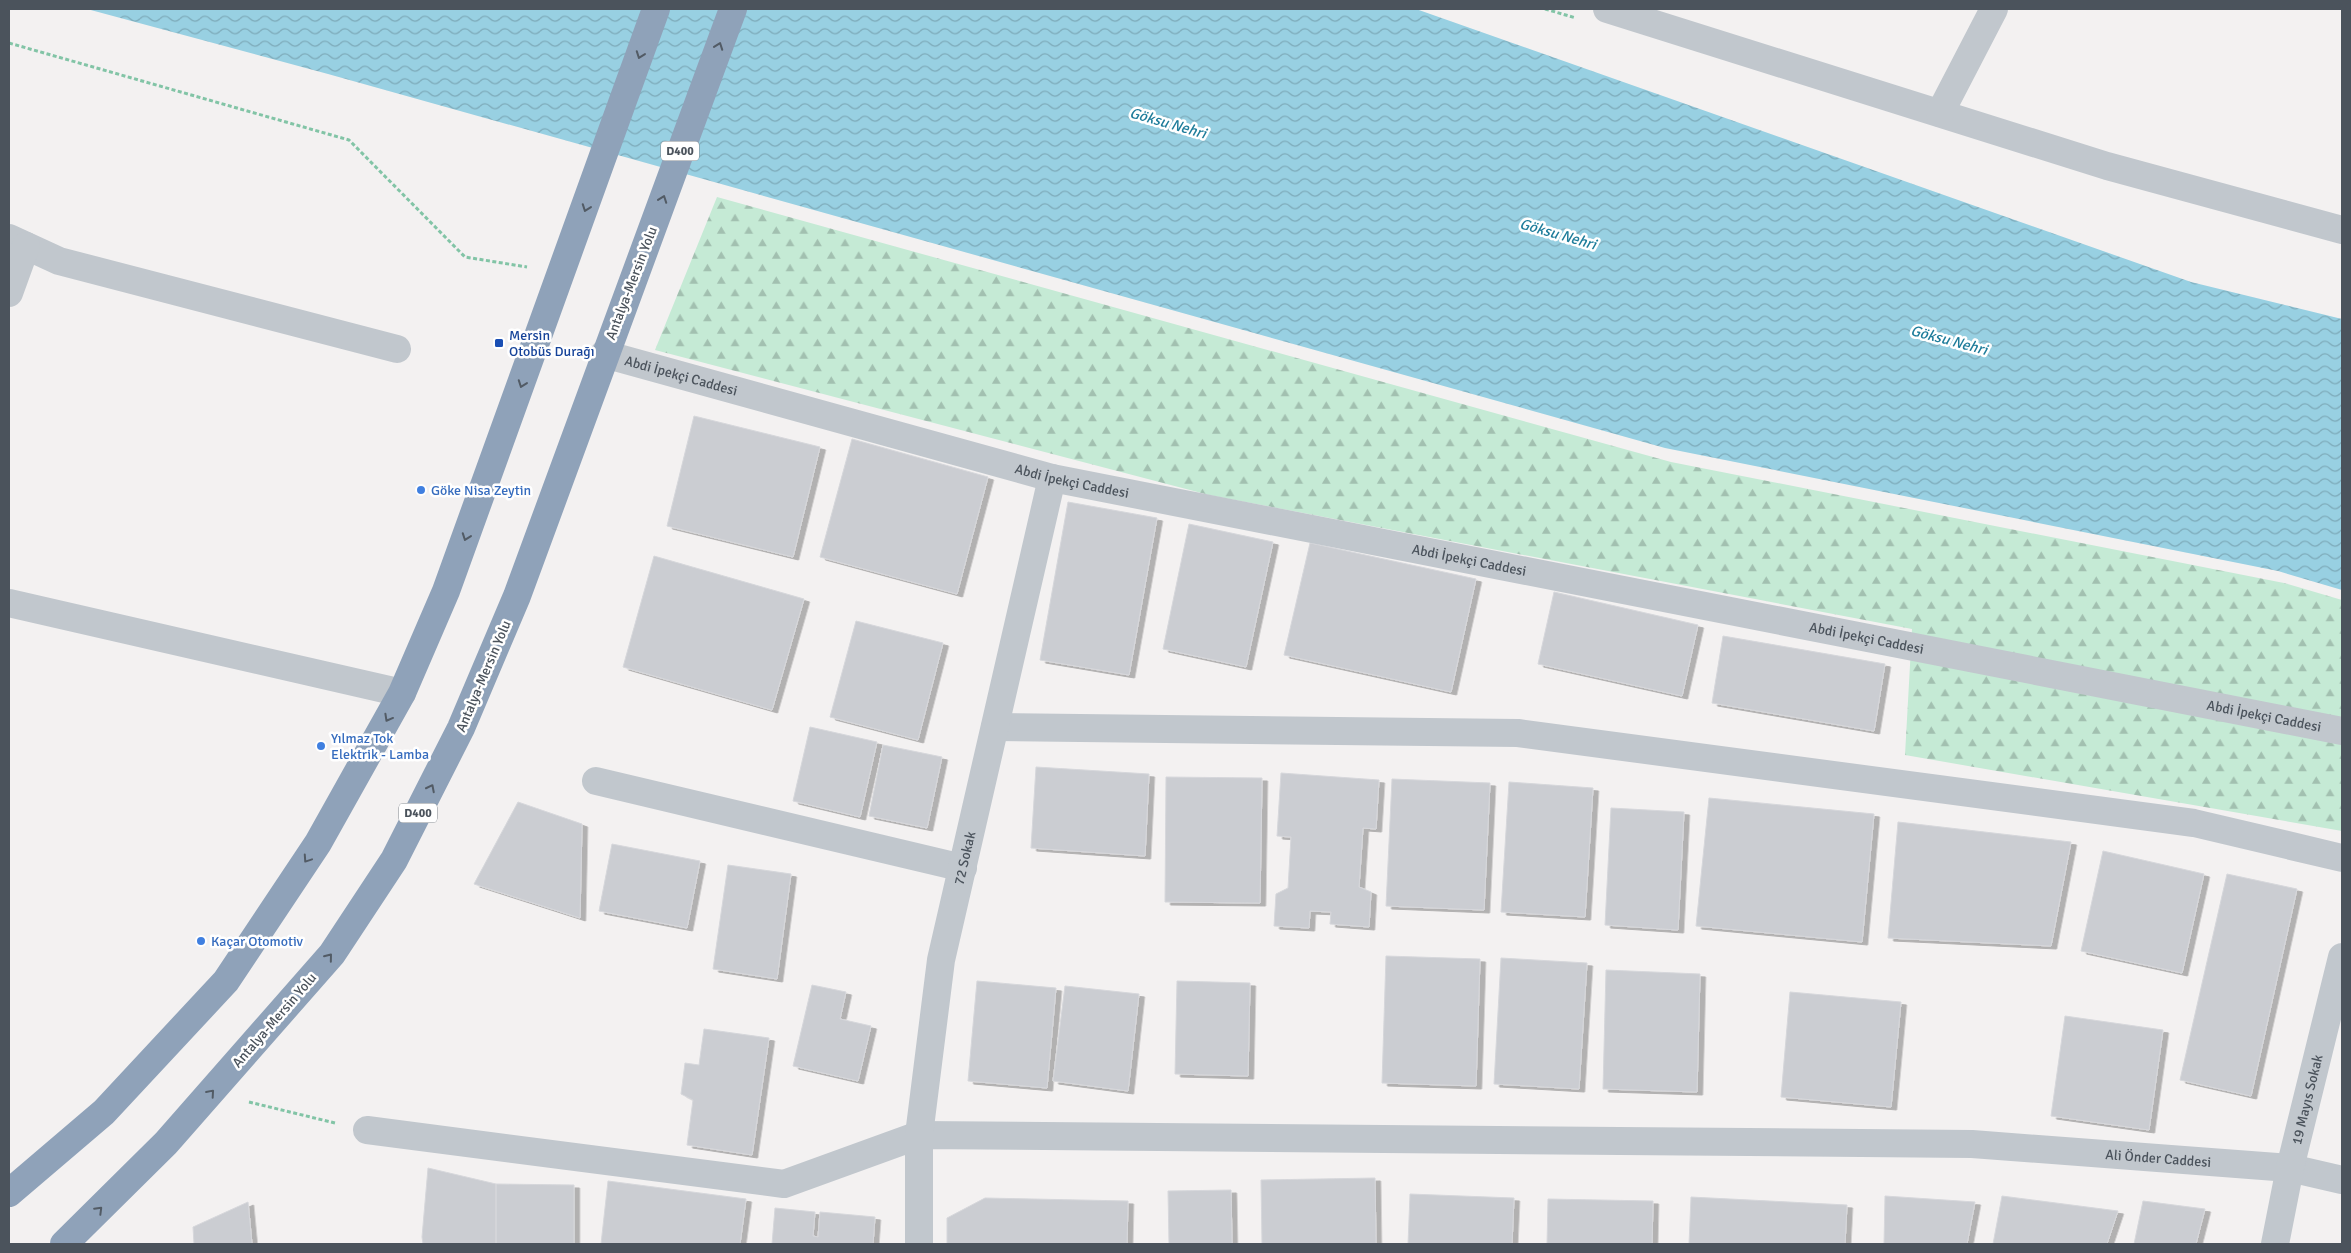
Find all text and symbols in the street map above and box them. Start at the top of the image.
one-way arrow [713,42,723,51]
one-way arrow [636,50,646,58]
water label: Göksu Nehri [1128,103,1210,143]
road number: D400 [661,142,699,160]
one-way arrow [657,195,667,204]
one-way arrow [582,203,592,212]
water label: Göksu Nehri [1518,214,1600,254]
street label: Antalya-Mersin Yolu [602,224,661,342]
water label: Göksu Nehri [1909,321,1991,359]
place label: Mersin Otobüs Durağı [509,327,595,360]
marker: Mersin Otobüs Durağı [493,337,505,349]
street label: Abdi İpekçi Caddesi [623,352,739,400]
one-way arrow [518,379,528,388]
street label: Abdi İpekçi Caddesi [1013,460,1130,502]
place label: Göke Nisa Zeytin [431,482,531,499]
marker: Göke Nisa Zeytin [415,484,427,496]
one-way arrow [462,532,472,540]
street label: Abdi İpekçi Caddesi [1410,541,1528,580]
street label: Antalya-Mersin Yolu [452,618,515,735]
street label: Abdi İpekçi Caddesi [1808,619,1925,658]
street label: Abdi İpekçi Caddesi [2205,697,2323,736]
one-way arrow [385,712,395,721]
place label: Yılmaz Tok Elektrik - Lamba [331,730,429,763]
marker: Yılmaz Tok Elektrik - Lamba [315,740,327,752]
one-way arrow [425,784,435,793]
road number: D400 [399,804,437,822]
street label: 72 Sokak [951,830,979,887]
one-way arrow [304,853,314,862]
place label: Kaçar Otomotiv [211,933,304,950]
marker: Kaçar Otomotiv [195,935,207,947]
one-way arrow [324,954,332,963]
street label: Antalya-Mersin Yolu [229,970,320,1071]
street label: 19 Mayıs Sokak [2288,1053,2327,1147]
one-way arrow [205,1089,214,1098]
street label: Ali Önder Caddesi [2105,1146,2212,1171]
one-way arrow [93,1207,102,1216]

